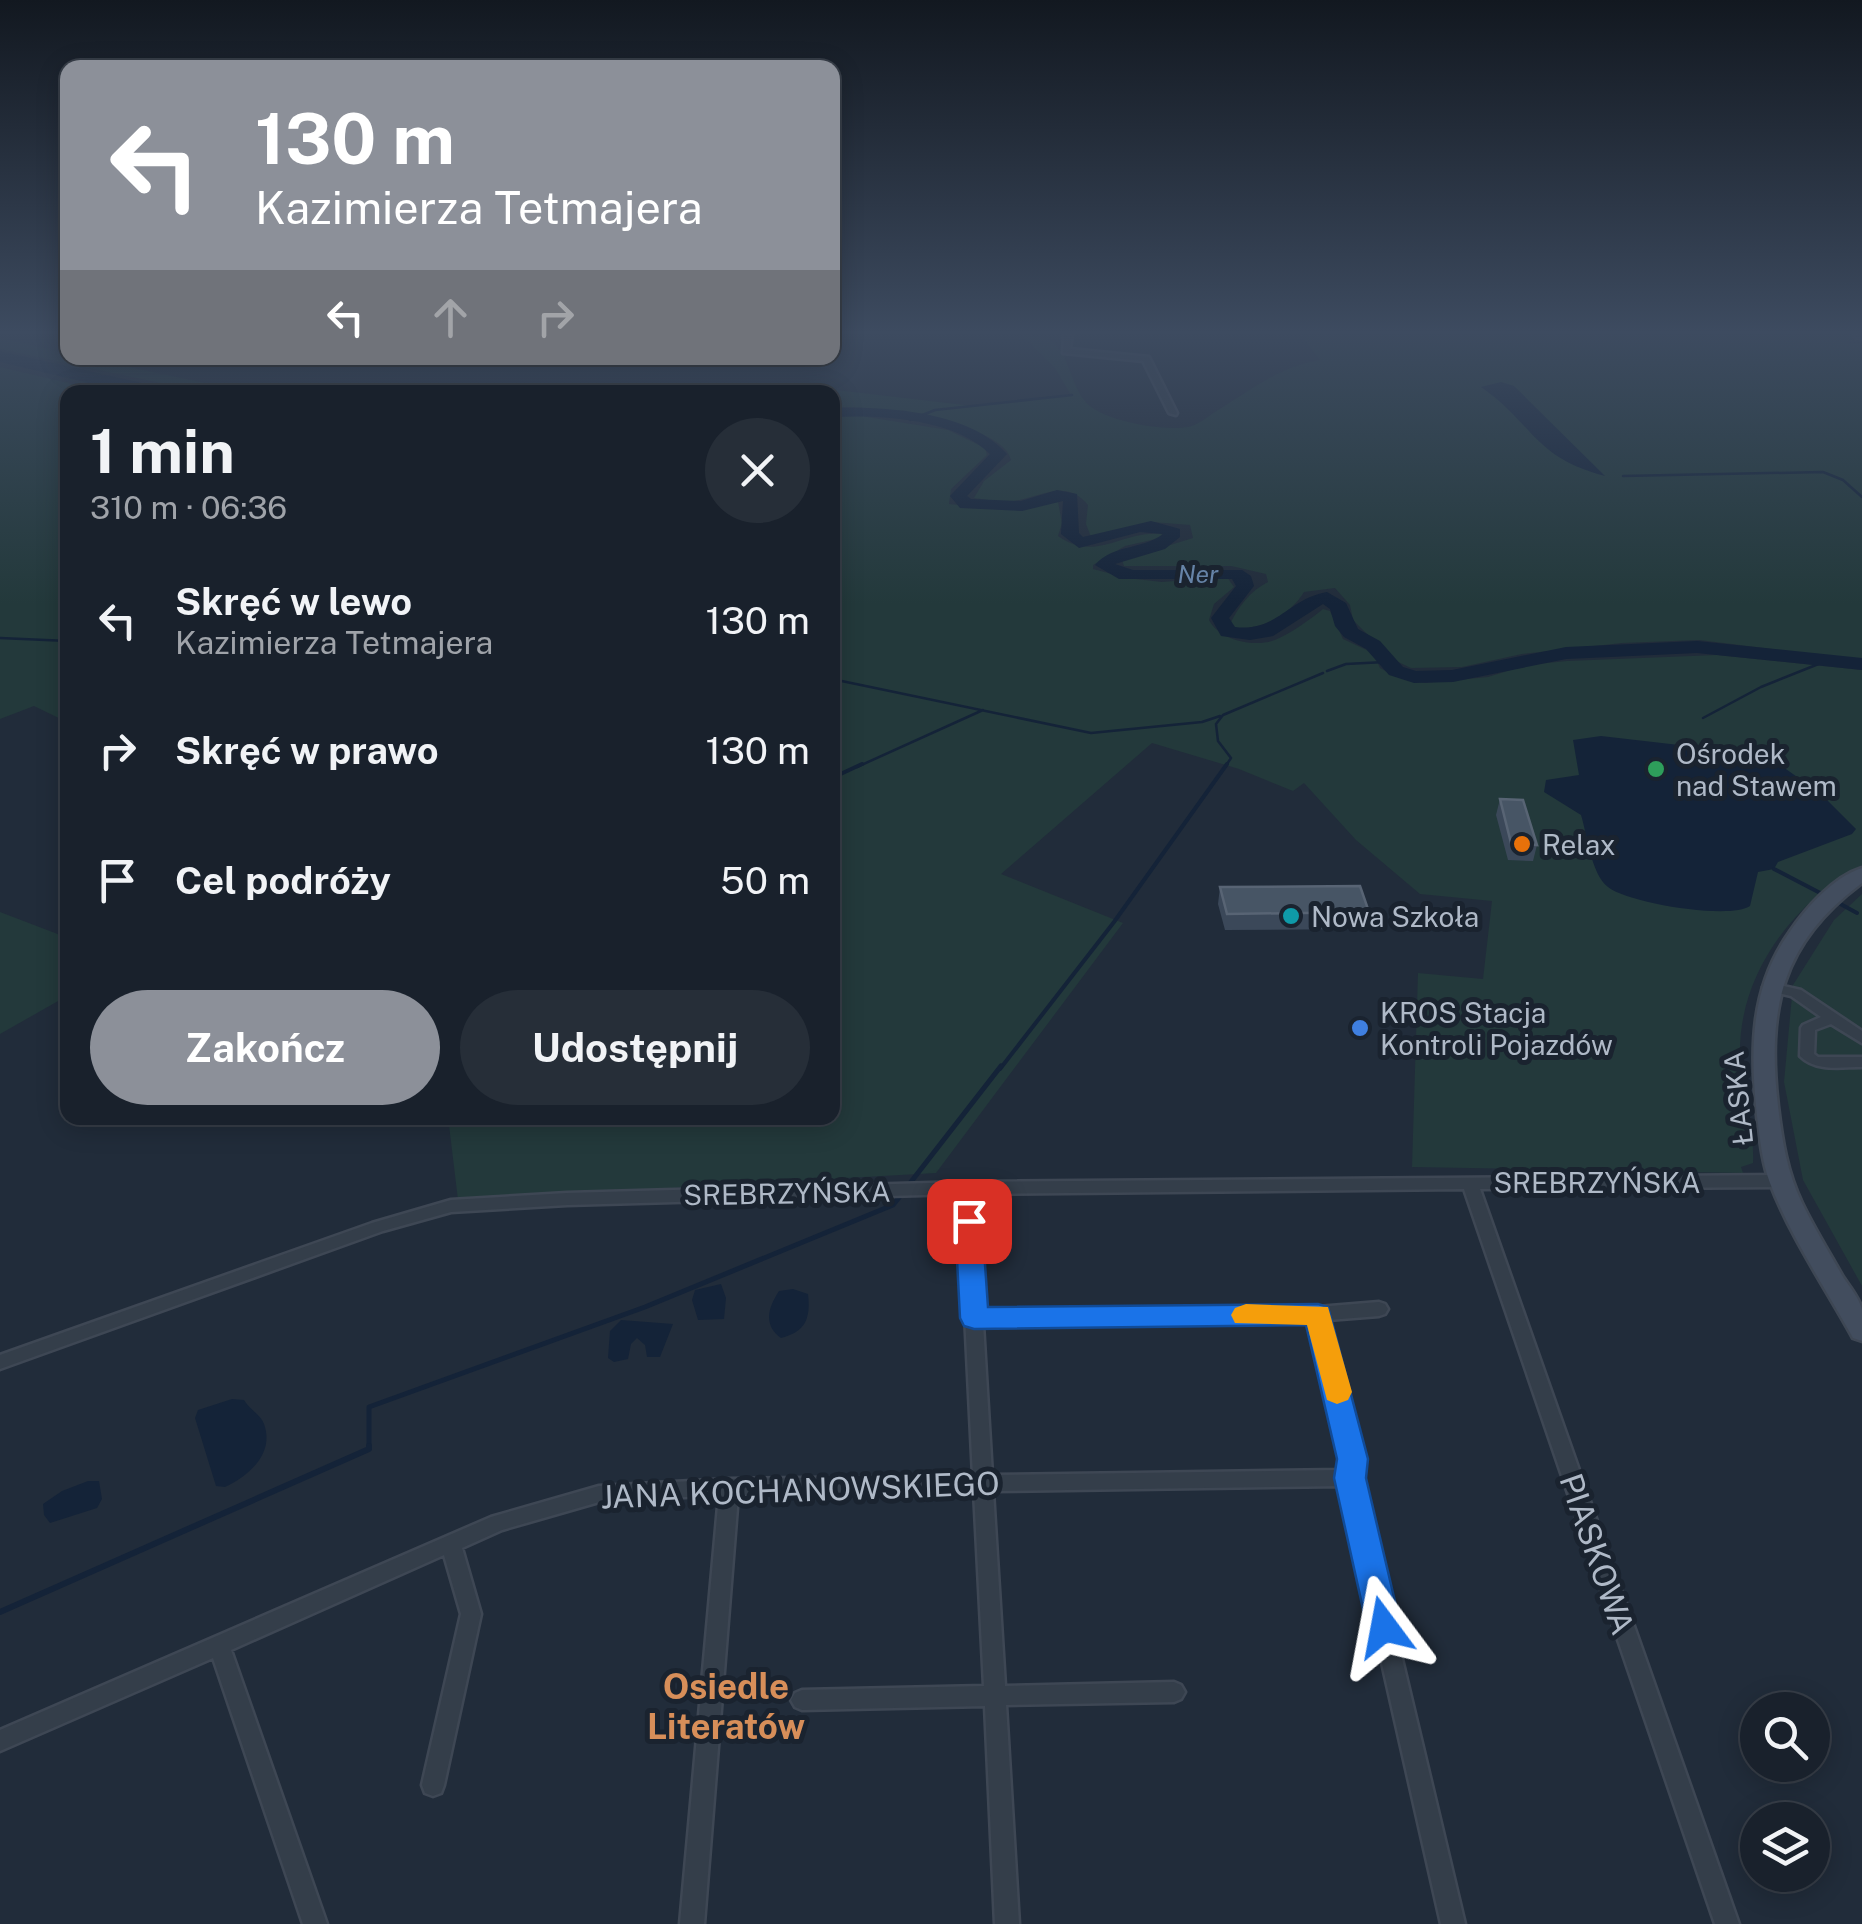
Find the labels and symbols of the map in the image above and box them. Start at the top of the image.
water label: Ner [1177,559,1219,589]
place label: Ośrodek nad Stawem [1676,737,1837,802]
marker: Ośrodek nad Stawem [1645,758,1667,780]
place label: Relax [1542,828,1616,861]
marker: Relax [1511,833,1533,855]
place label: Nowa Szkoła [1311,900,1479,933]
marker: Nowa Szkoła [1280,905,1302,927]
place label: KROS Stacja Kontroli Pojazdów [1380,996,1613,1061]
marker: KROS Stacja Kontroli Pojazdów [1349,1017,1371,1039]
street label: ŁASKA [1717,1049,1759,1147]
street label: SREBRZYŃSKA [1493,1166,1701,1199]
street label: SREBRZYŃSKA [683,1175,891,1211]
pin [927,1179,1012,1264]
street label: JANA KOCHANOWSKIEGO [600,1465,1000,1515]
street label: PIASKOWA [1552,1469,1642,1639]
position arrow [1332,1575,1436,1679]
district label: Osiedle Literatów [647,1666,805,1747]

